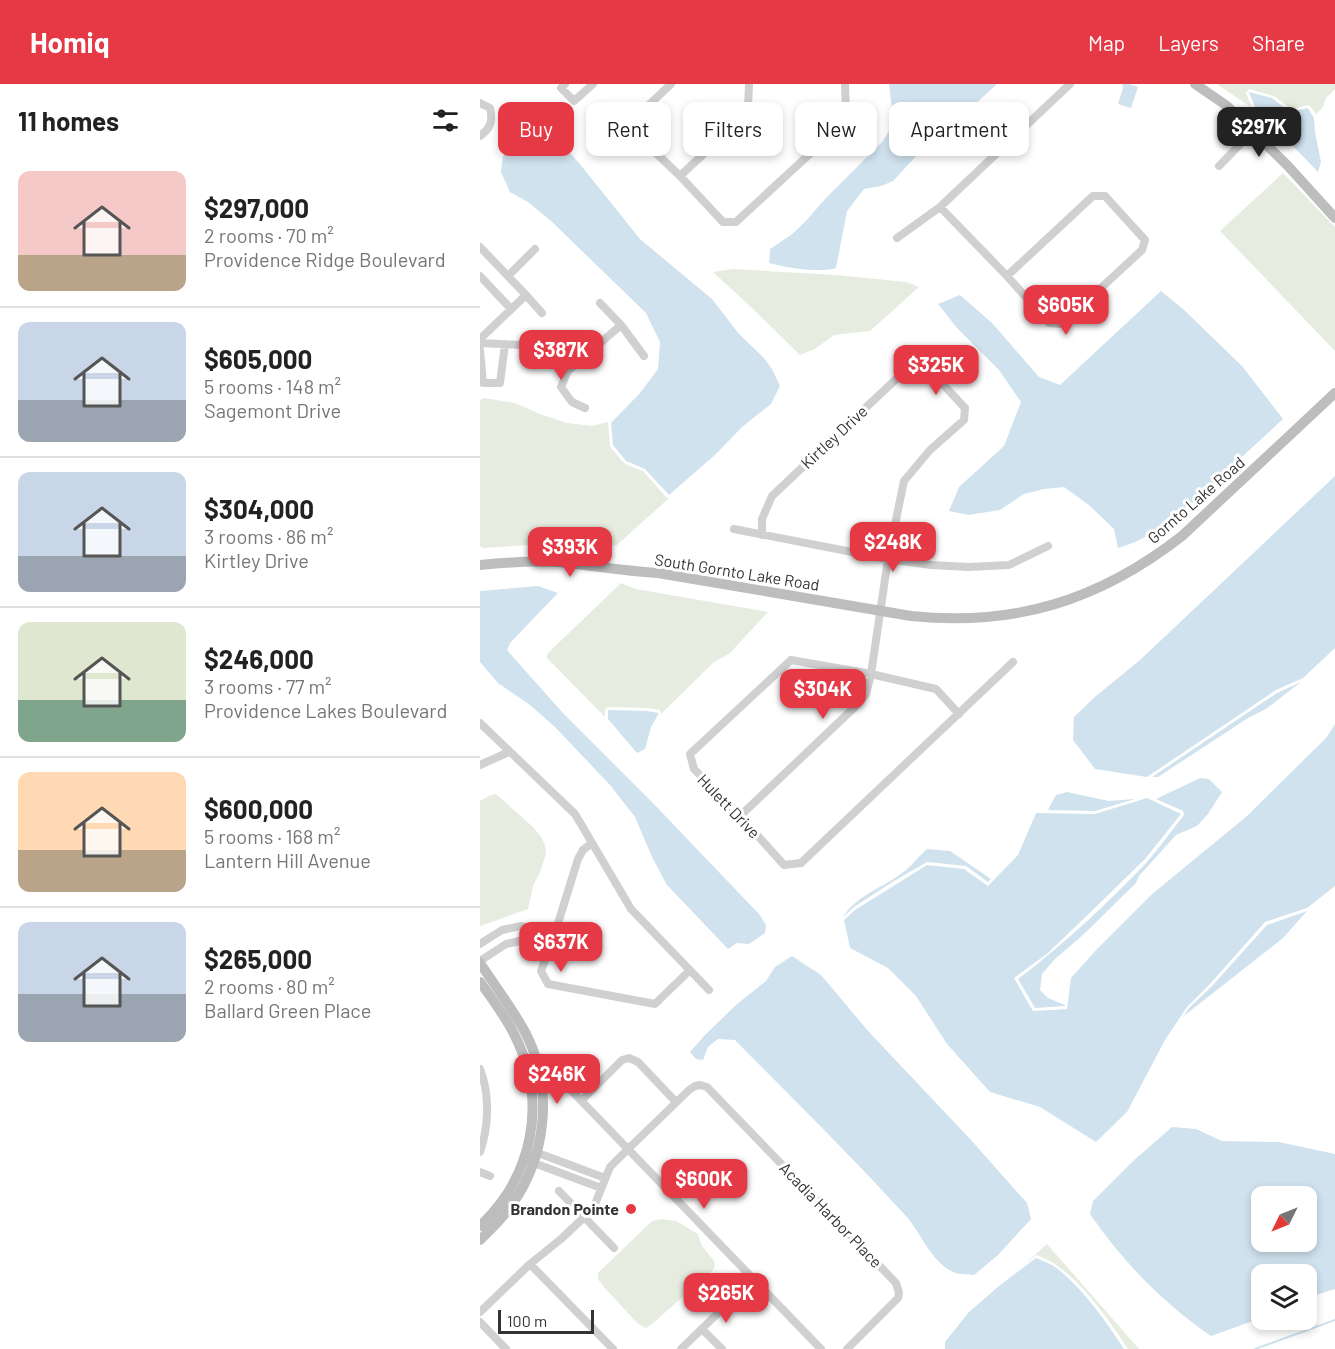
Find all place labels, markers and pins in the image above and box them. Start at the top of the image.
pin: $297K [1217,107,1301,158]
pin: $605K [1024,285,1108,336]
pin: $387K [519,330,603,381]
pin: $325K [894,345,978,396]
pin: $248K [851,522,935,573]
pin: $393K [528,527,612,578]
pin: $304K [781,669,865,720]
pin: $637K [519,922,603,973]
pin: $246K [515,1054,599,1105]
pin: $600K [662,1159,746,1210]
place label: Brandon Pointe [510,1199,619,1218]
marker: Brandon Pointe [624,1202,638,1216]
pin: $265K [684,1273,768,1324]

